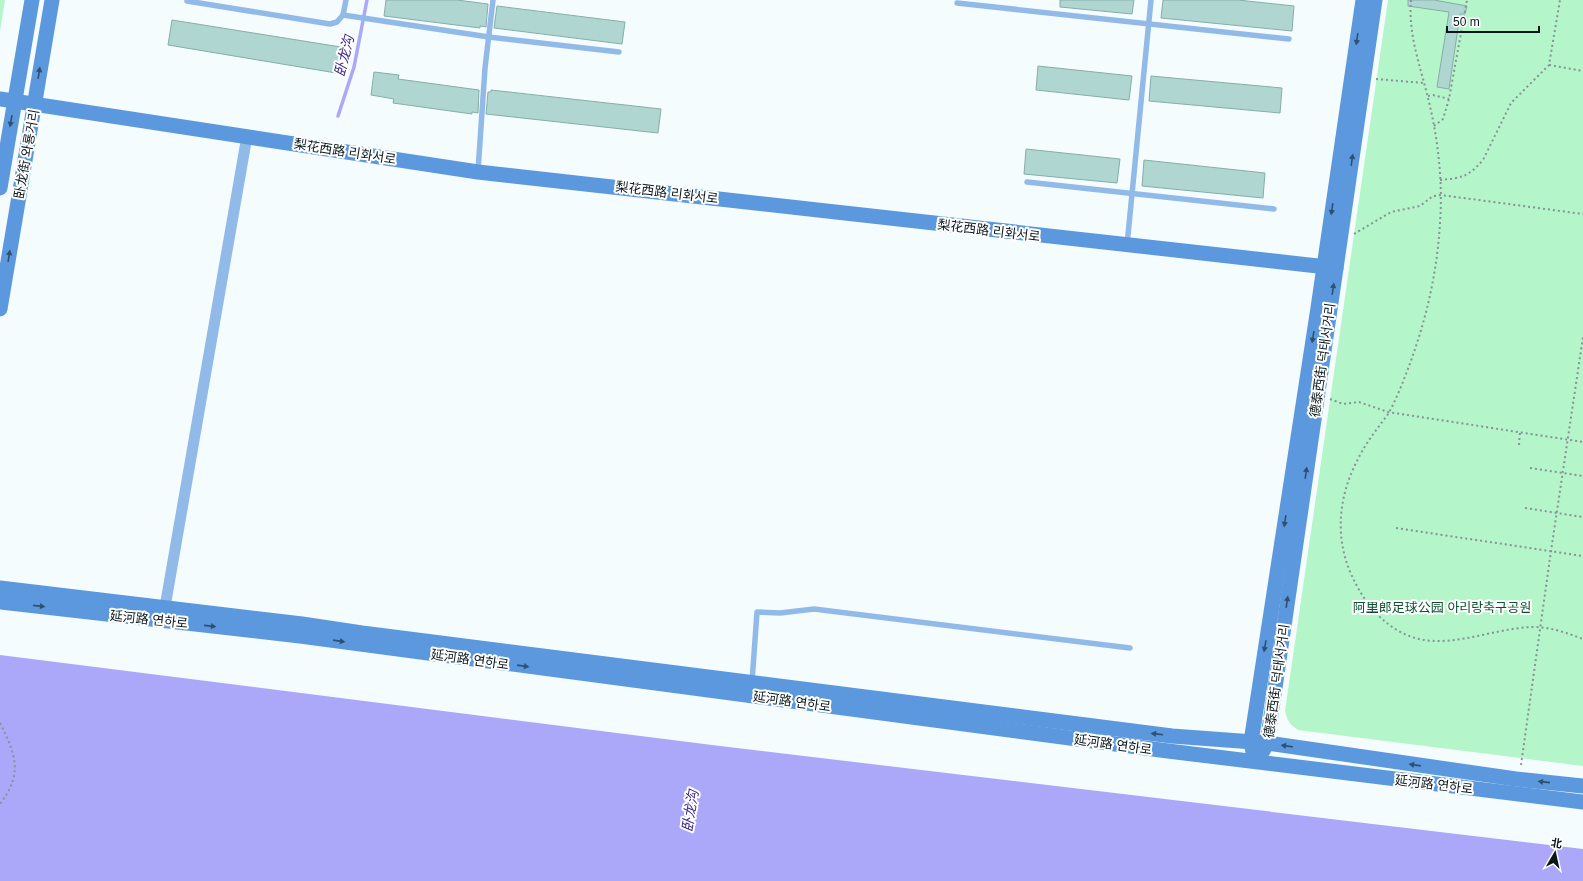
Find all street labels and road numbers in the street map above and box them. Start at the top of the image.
street label: 卧龙街 와룡거리 [11,108,42,200]
street label: 梨花西路 리화서로 [293,136,397,167]
street label: 梨花西路 리화서로 [615,179,719,206]
street label: 梨花西路 리화서로 [937,217,1041,244]
street label: 德泰西街 덕태서거리 [1307,302,1338,418]
street label: 延河路 연하로 [109,608,189,631]
street label: 德泰西街 덕태서거리 [1261,623,1292,739]
street label: 延河路 연하로 [430,647,510,672]
street label: 延河路 연하로 [752,689,832,714]
street label: 延河路 연하로 [1073,732,1153,757]
street label: 延河路 연하로 [1394,772,1474,797]

